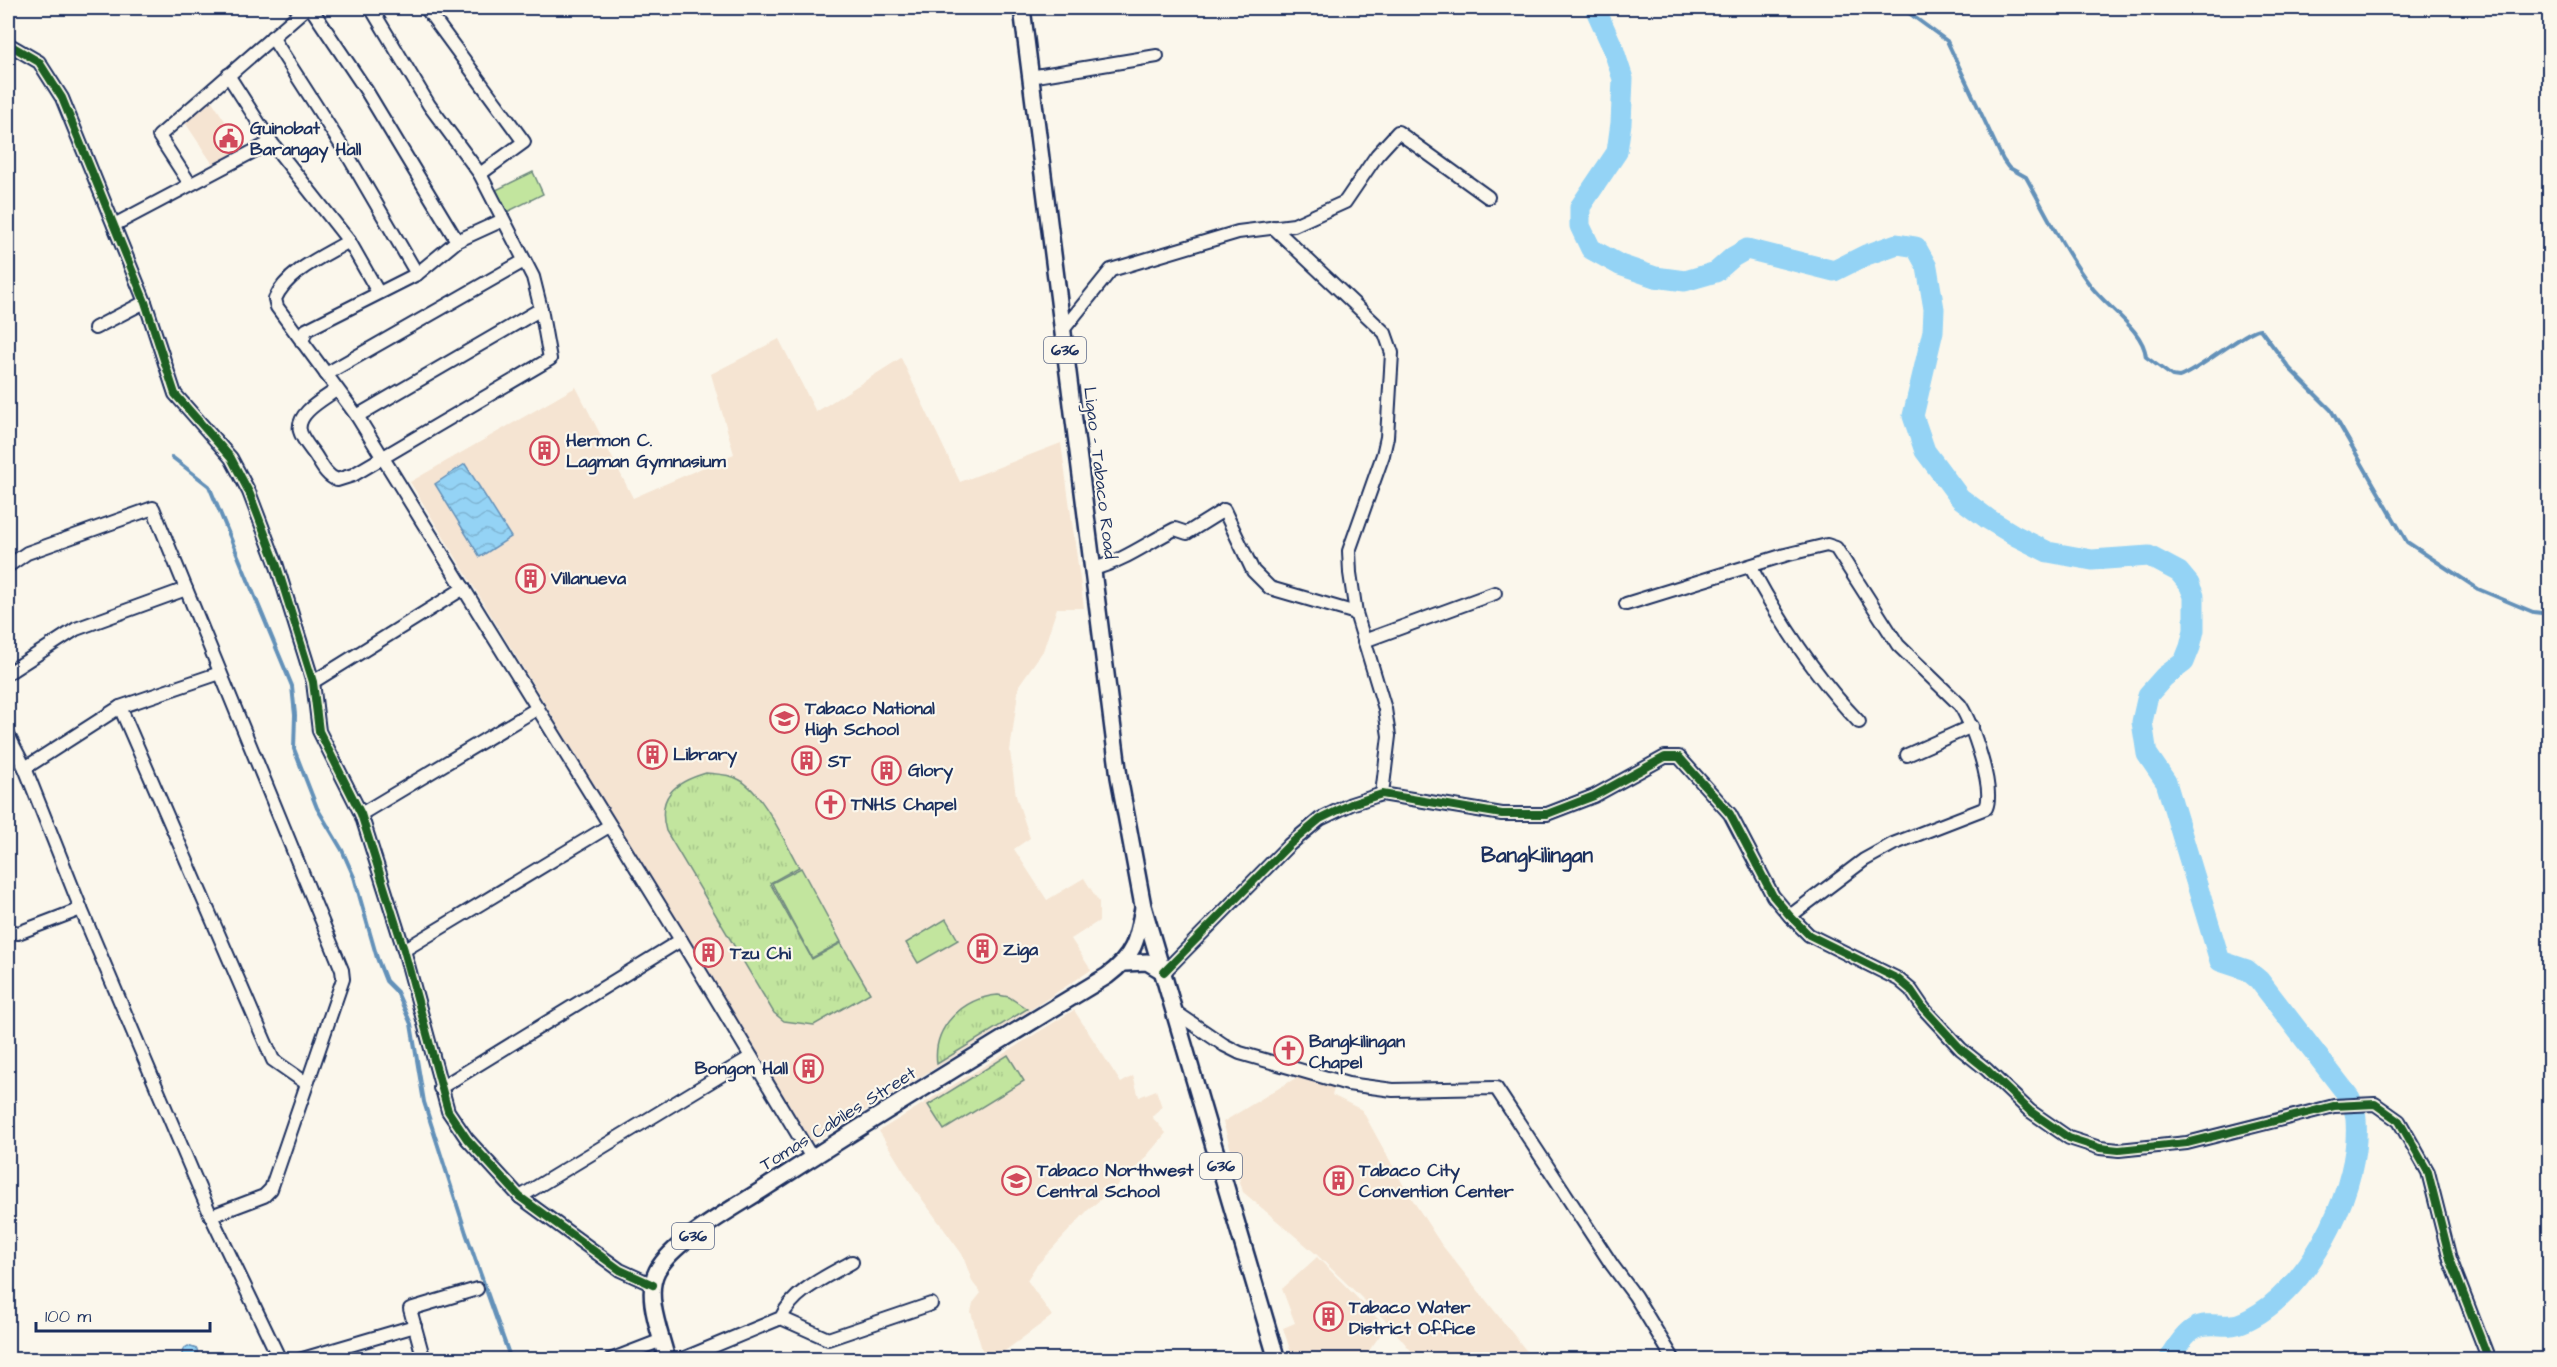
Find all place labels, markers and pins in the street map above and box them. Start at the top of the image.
place label: Guinobat Barangay Hall [250,116,361,163]
public building icon: Guinobat Barangay Hall [213,122,245,154]
place label: Hermon C. Lagman Gymnasium [566,428,727,475]
building icon: Hermon C. Lagman Gymnasium [529,434,561,466]
building icon: Villanueva [514,562,546,594]
place label: Villanueva [550,566,627,591]
place label: Tabaco National High School [804,696,935,743]
school or university icon: Tabaco National High School [768,702,800,734]
building icon: Library [636,738,668,770]
place label: Library [673,742,737,768]
building icon: ST [791,745,823,777]
place label: ST [827,749,852,774]
building icon: Glory [871,754,903,786]
place label: Glory [908,758,953,784]
church icon: TNHS Chapel [814,788,846,820]
place label: TNHS Chapel [850,792,957,817]
building icon: Ziga [966,933,998,965]
building icon: Tzu Chi [693,937,725,969]
place label: Ziga [1003,937,1039,963]
place label: Tzu Chi [729,941,791,966]
place label: Bangkilingan Chapel [1309,1029,1405,1075]
church icon: Bangkilingan Chapel [1272,1035,1304,1067]
building icon: Bongon Hall [793,1052,825,1084]
place label: Bongon Hall [695,1056,788,1082]
place label: Tabaco Northwest Central School [1036,1158,1194,1204]
place label: Tabaco City Convention Center [1358,1158,1514,1204]
school or university icon: Tabaco Northwest Central School [1000,1164,1032,1196]
building icon: Tabaco City Convention Center [1322,1164,1354,1196]
place label: Tabaco Water District Office [1348,1295,1476,1341]
building icon: Tabaco Water District Office [1312,1301,1344,1333]

